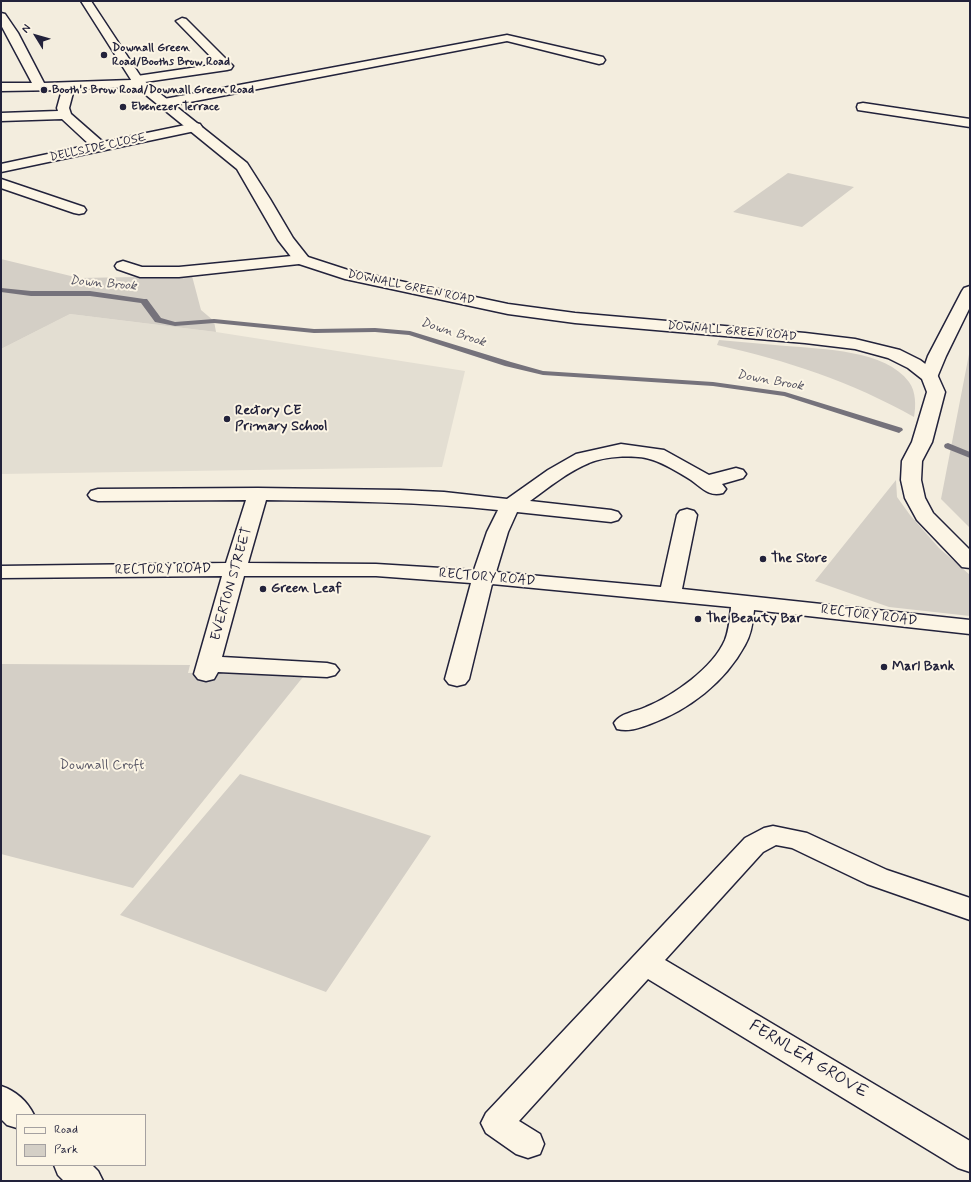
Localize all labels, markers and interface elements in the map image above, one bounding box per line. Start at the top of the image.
north arrow [16,16,56,56]
text: N [19,22,34,36]
place label: Downall Green Road/Booths Brow Road [112,41,230,69]
marker: Downall Green Road/Booths Brow Road [99,50,109,60]
place label: Booth's Brow Road/Downall Green Road [52,83,254,97]
marker: Booth's Brow Road/Downall Green Road [39,85,49,95]
place label: Ebenezer Terrace [131,100,220,114]
marker: Ebenezer Terrace [118,102,128,112]
street label: DELLSIDE CLOSE [48,131,148,165]
street label: DOWNALL GREEN ROAD [346,267,476,309]
water label: Down Brook [69,273,137,295]
water label: Down Brook [419,315,487,351]
street label: DOWNALL GREEN ROAD [667,319,797,345]
water label: Down Brook [735,367,805,395]
place label: Rectory CE Primary School [235,403,327,436]
marker: Rectory CE Primary School [222,414,232,424]
street label: EVERTON STREET [208,525,256,643]
place label: The Store [771,551,827,567]
marker: The Store [758,554,768,564]
street label: RECTORY ROAD [114,561,212,579]
street label: RECTORY ROAD [438,565,536,591]
place label: Green Leaf [271,581,342,597]
marker: Green Leaf [258,584,268,594]
street label: RECTORY ROAD [820,602,918,630]
place label: The Beauty Bar [706,611,802,627]
marker: The Beauty Bar [693,614,703,624]
place label: Marl Bank [892,659,955,675]
marker: Marl Bank [879,662,889,672]
park label: Downall Croft [59,758,145,774]
street label: FERNLEA GROVE [745,1017,871,1103]
legend [16,1114,146,1166]
text: Road [54,1122,78,1138]
text: Park [54,1142,78,1158]

